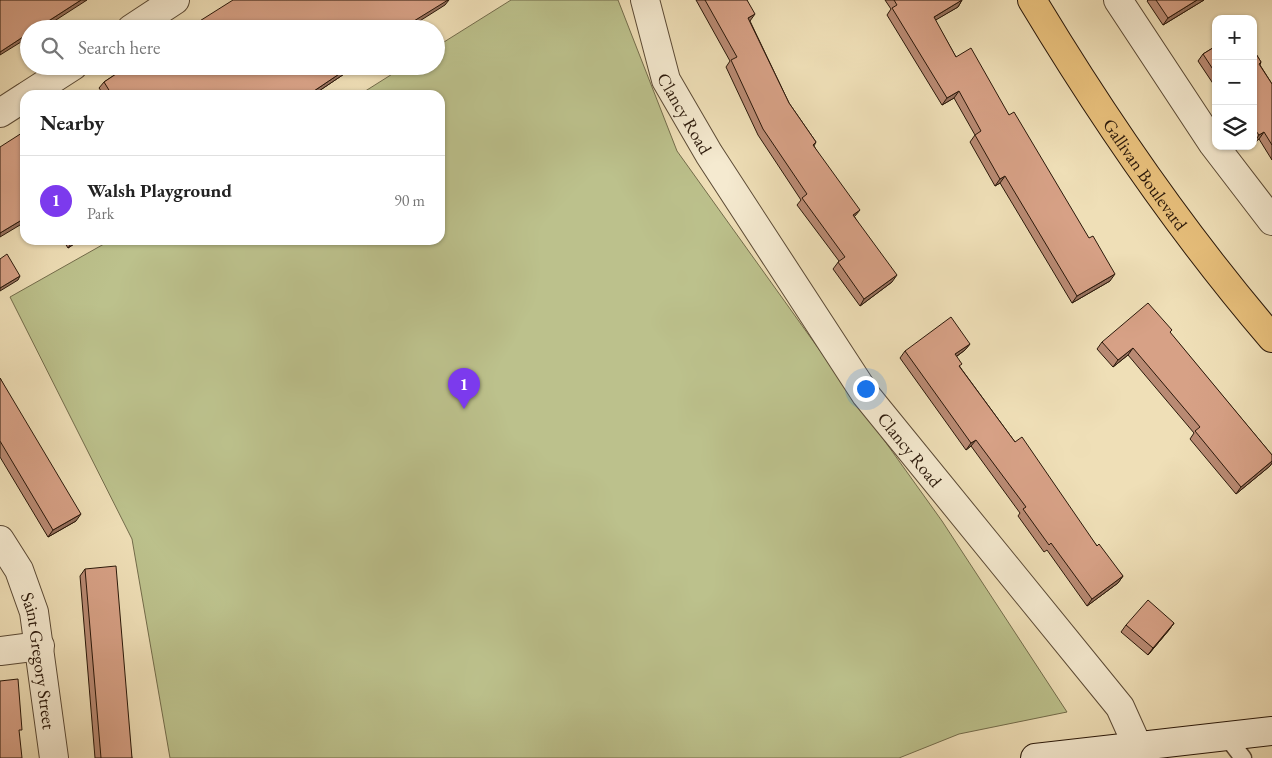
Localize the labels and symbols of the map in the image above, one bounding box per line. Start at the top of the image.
street label: Clancy Road [653,71,718,159]
street label: Gallivan Boulevard [1098,114,1194,235]
pin: 1 [448,368,480,409]
your location [853,376,879,402]
street label: Clancy Road [873,407,948,492]
street label: Saint Gregory Street [16,589,61,731]

